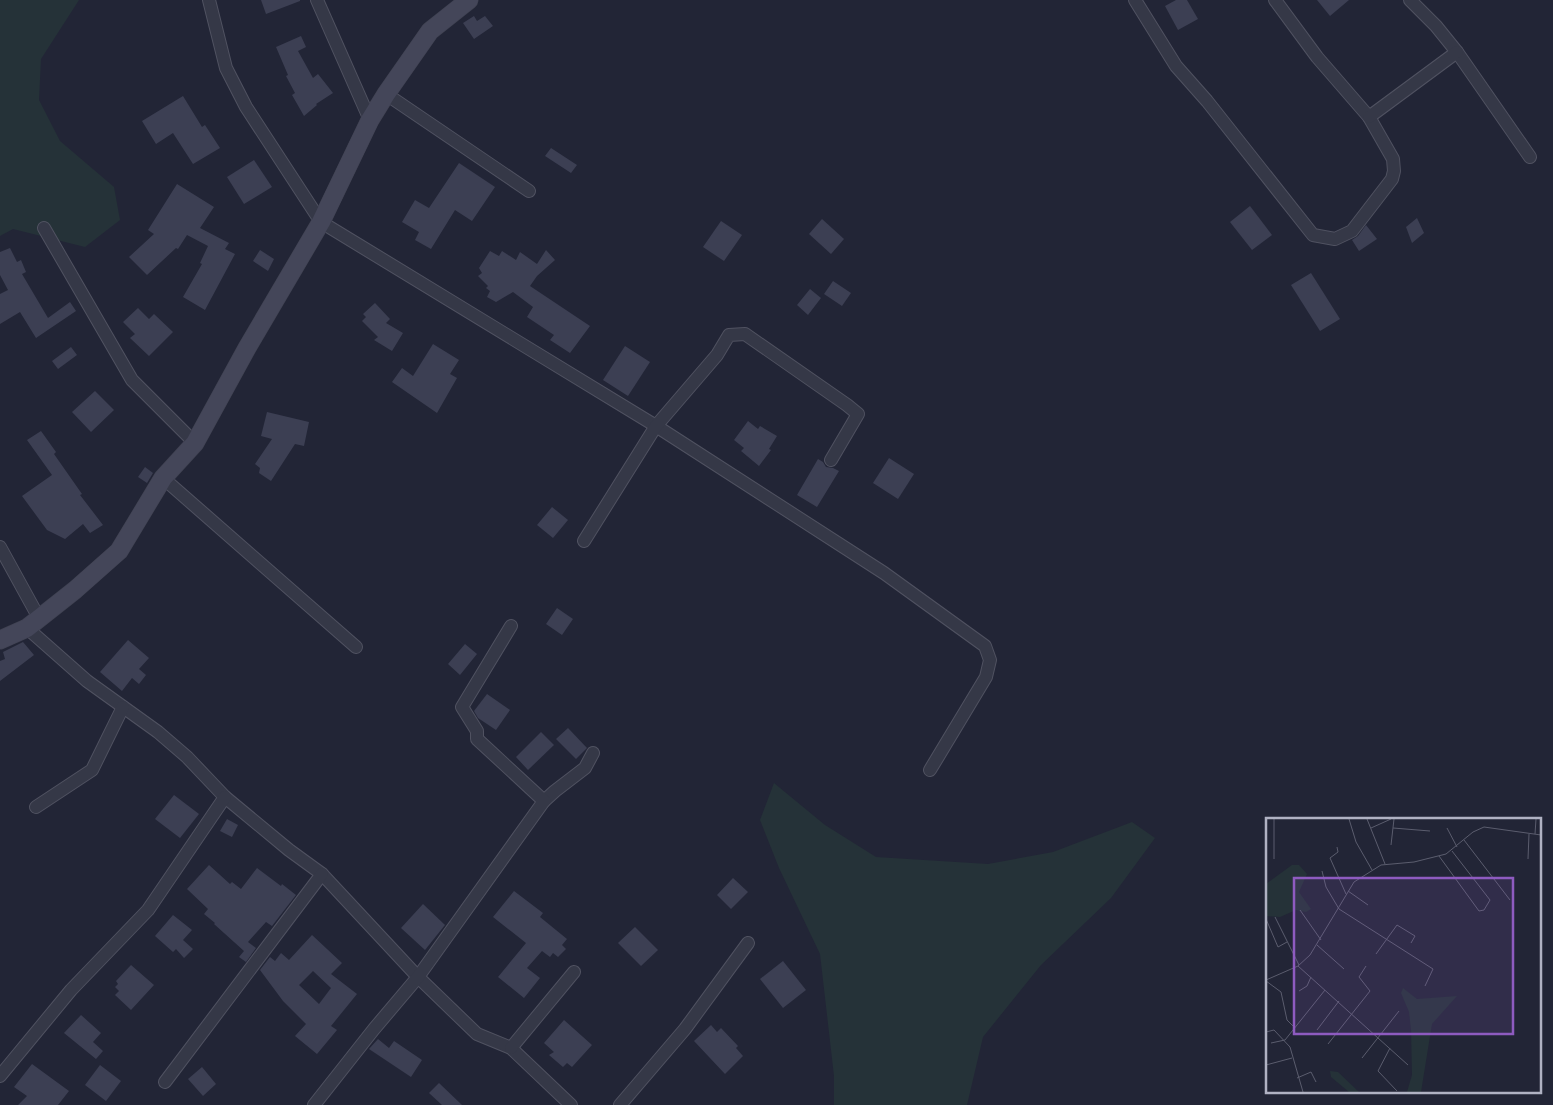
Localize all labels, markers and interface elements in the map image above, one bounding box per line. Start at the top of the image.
inset map [1266,818,1540,1092]

